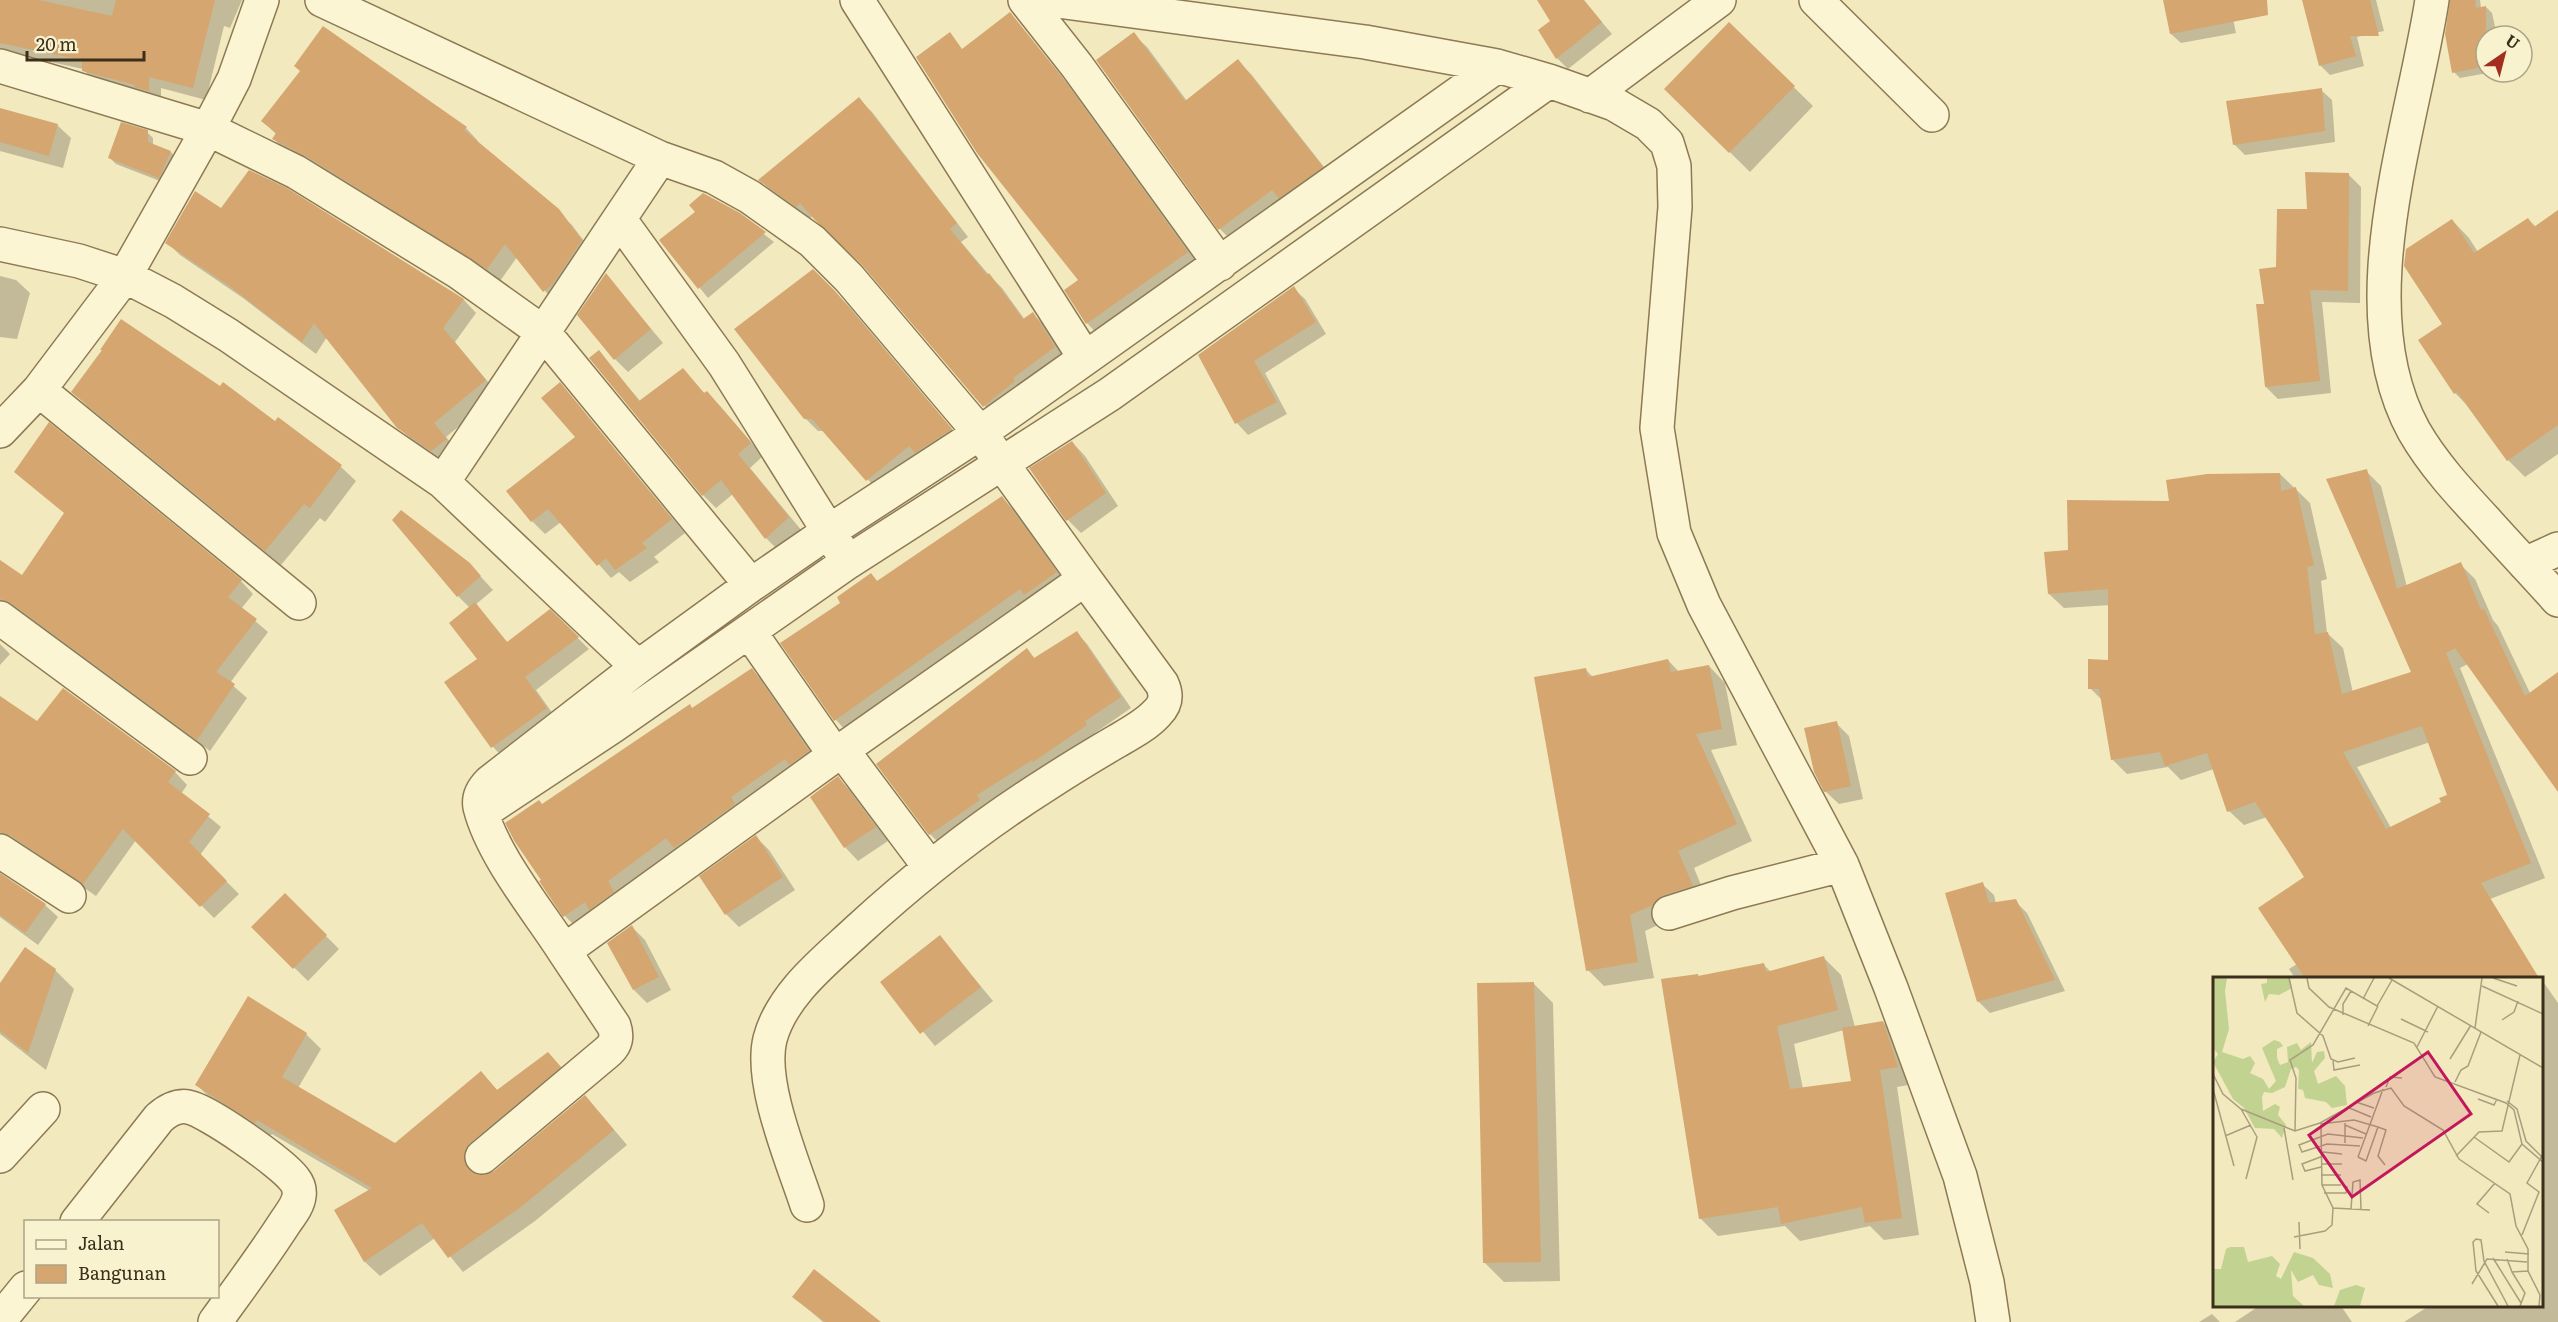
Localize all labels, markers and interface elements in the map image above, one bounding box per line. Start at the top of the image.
scale bar [27,24,144,62]
north arrow [2474,24,2534,84]
text: U [2501,27,2526,55]
text: 20 m [36,30,77,57]
inset map [2213,977,2543,1307]
legend [24,1220,219,1298]
text: Jalan [78,1229,125,1256]
text: Bangunan [78,1259,166,1286]

